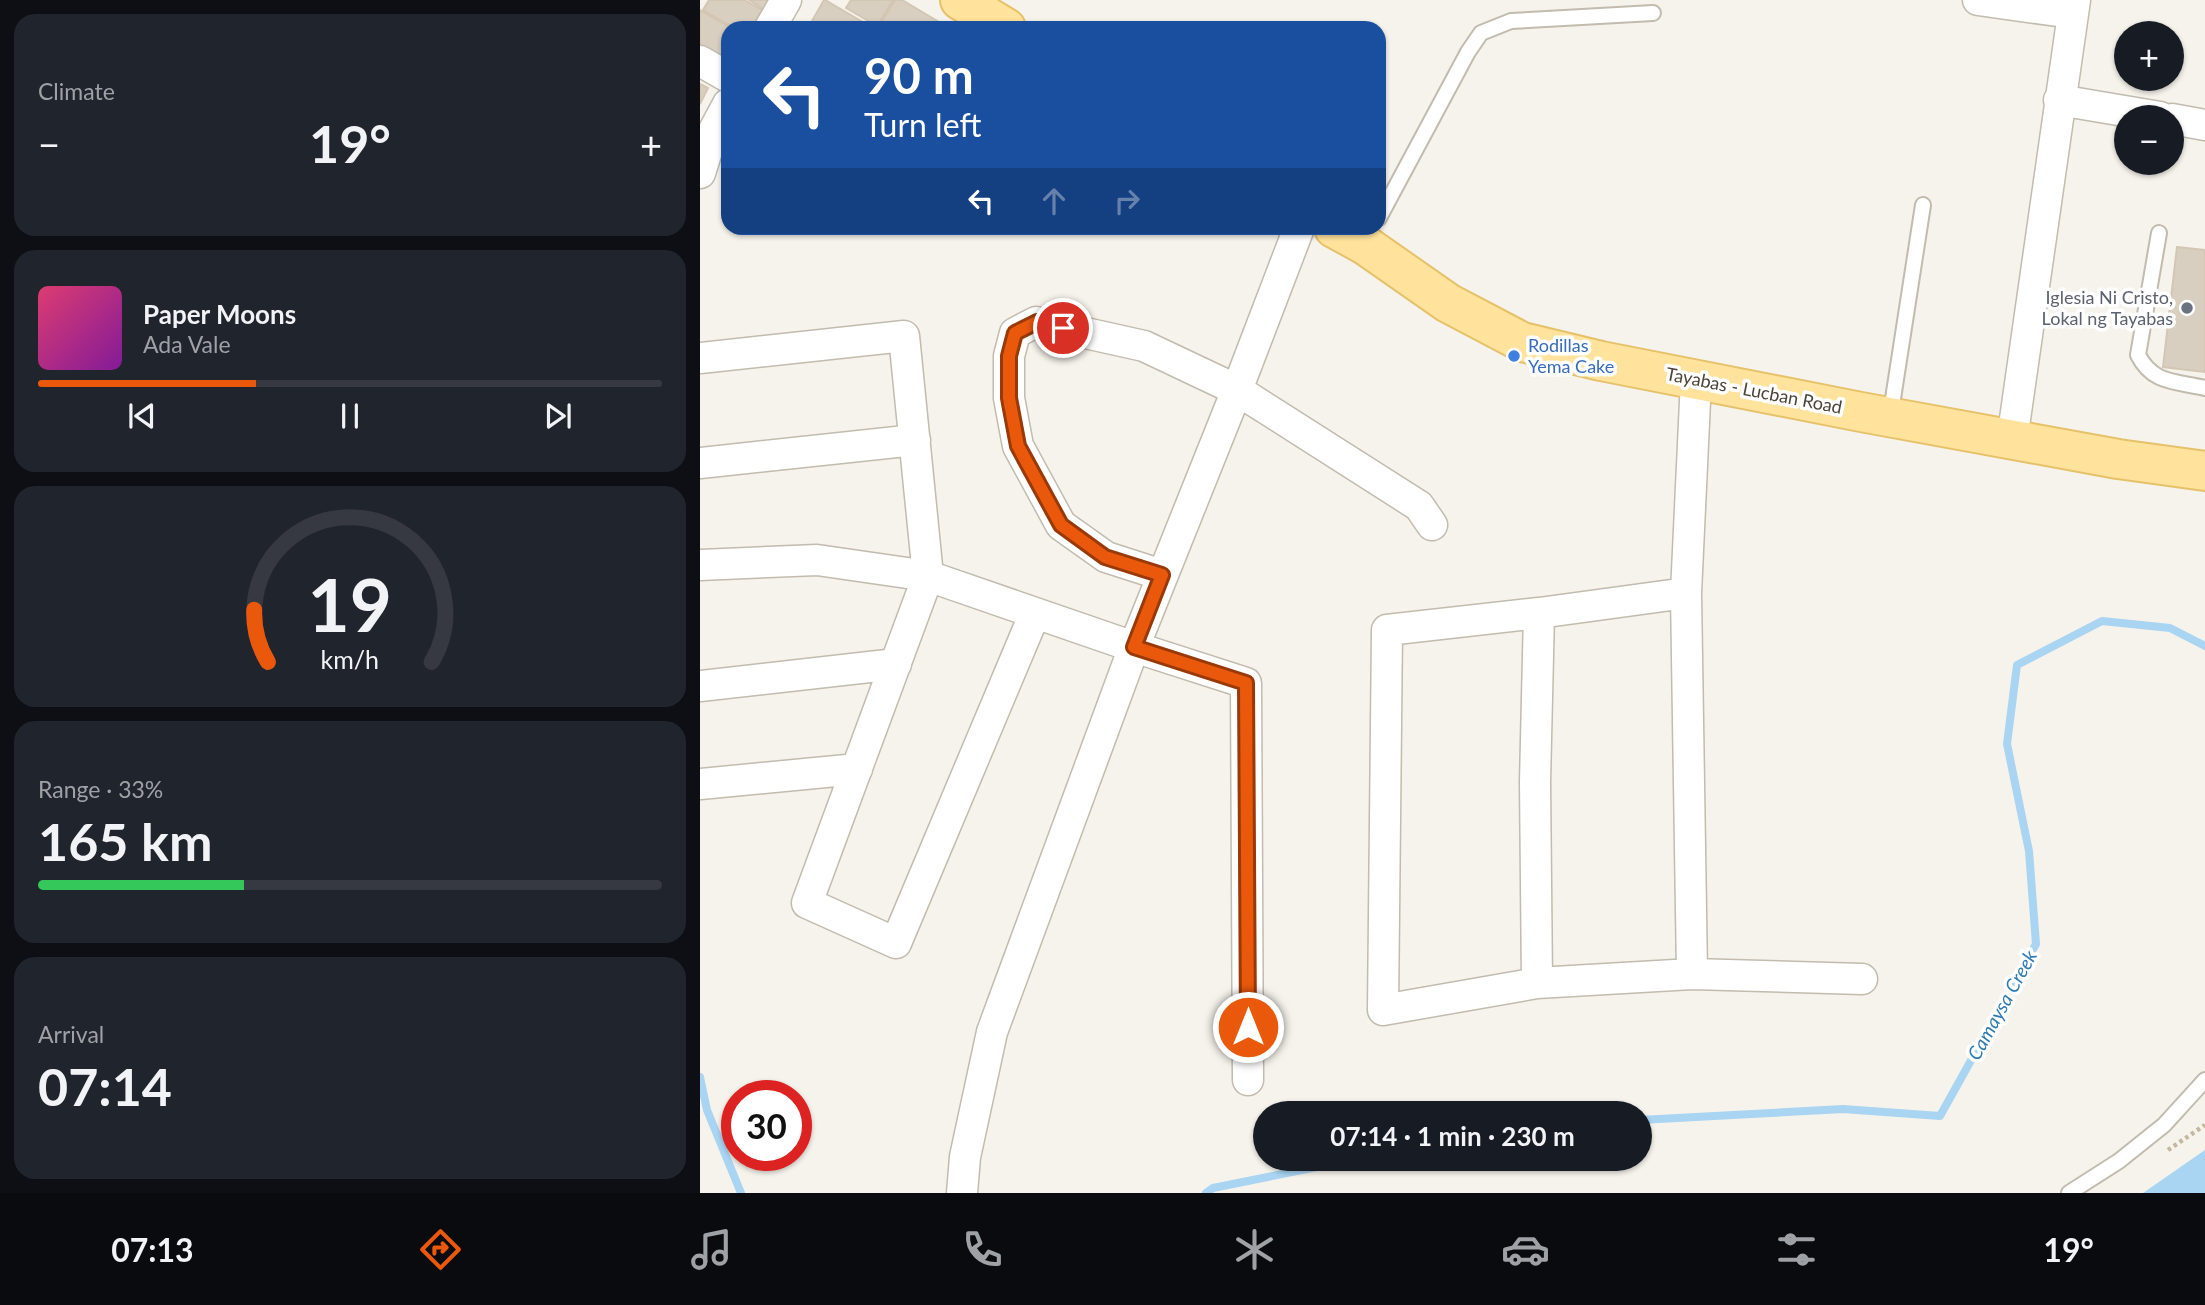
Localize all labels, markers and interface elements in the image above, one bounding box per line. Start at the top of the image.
map controls [2114,21,2184,175]
button: + [2114,21,2184,91]
text: 90 m [864,46,974,104]
icon: left [749,49,840,140]
text: Climate [38,77,115,105]
text: Turn left [864,105,981,144]
button: − [2114,105,2184,175]
text: 19° [309,112,391,174]
text: − [38,121,60,167]
text: + [640,121,662,167]
icon: left [962,182,1000,220]
icon: ahead [1035,182,1073,220]
icon: right [1108,182,1146,220]
place label: Iglesia Ni Cristo, Lokal ng Tayabas [2042,286,2173,329]
text: Paper Moons [143,298,296,330]
pin [1033,298,1093,358]
marker: Iglesia Ni Cristo, Lokal ng Tayabas [2179,300,2195,316]
icon: arrive [1044,309,1082,347]
text: Ada Vale [143,330,231,358]
place label: Rodillas Yema Cake [1528,334,1614,377]
marker: Rodillas Yema Cake [1506,348,1522,364]
street label: Tayabas - Lucban Road [1664,362,1844,418]
icon: previous [123,397,161,435]
icon: pause [331,397,369,435]
icon: next [539,397,577,435]
text: 19 [308,561,392,649]
text: km/h [321,644,379,674]
text: Range · 33% [38,775,163,803]
text: 165 km [38,810,212,872]
water label: Camaysa Creek [1962,945,2042,1064]
position arrow [1211,990,1285,1064]
text: Arrival [38,1020,104,1048]
text: 07:14 [38,1055,172,1117]
speed limit sign: 30 [721,1080,812,1171]
text: 07:14 · 1 min · 230 m [1330,1120,1575,1152]
icon: directions [416,1225,465,1274]
icon: music [687,1225,736,1274]
icon: phone [958,1225,1007,1274]
icon: climate [1230,1225,1279,1274]
icon: car [1501,1225,1550,1274]
icon: filters [1772,1225,1821,1274]
text: 07:13 [111,1230,194,1269]
text: 19° [2043,1230,2094,1269]

